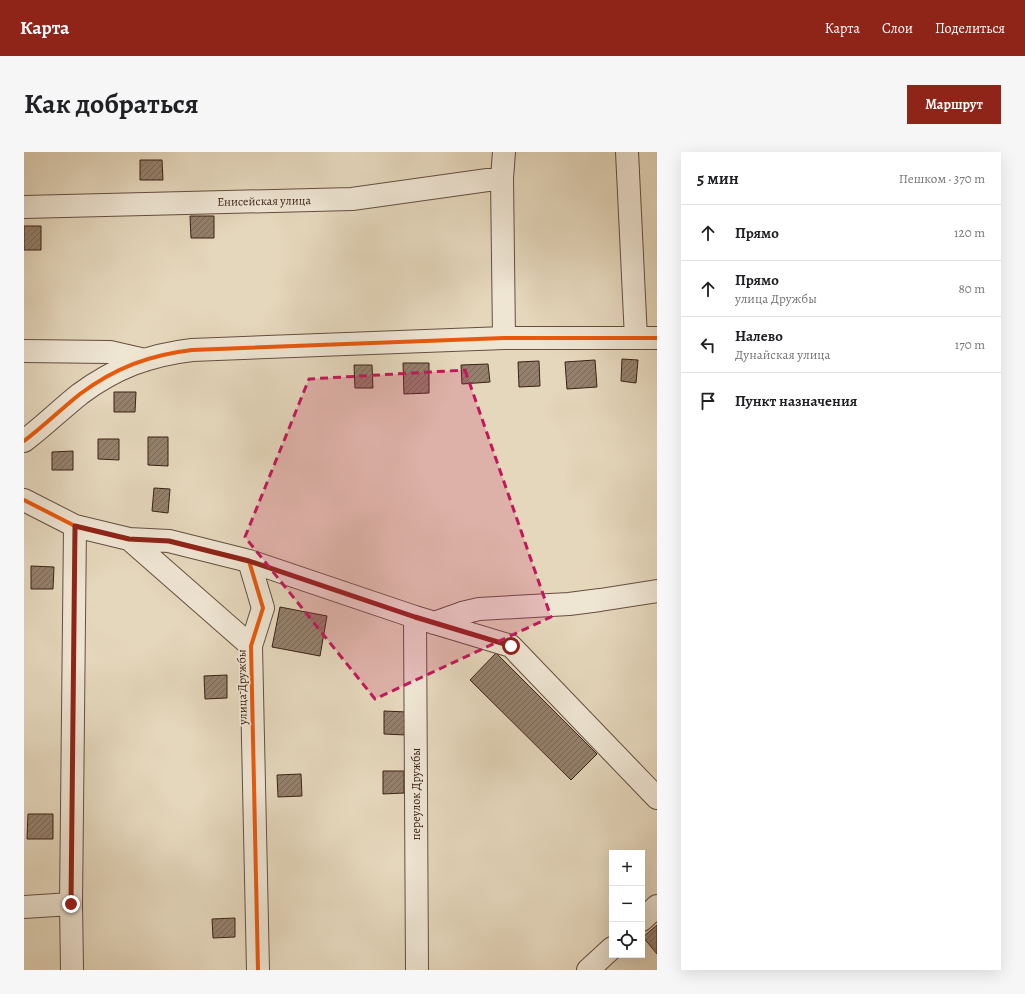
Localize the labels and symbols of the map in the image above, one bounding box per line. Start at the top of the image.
street label: Енисейская улица [217,192,311,210]
route start [502,637,520,655]
street label: улица Дружбы [233,649,251,726]
street label: переулок Дружбы [408,748,424,840]
route end [62,895,80,913]

